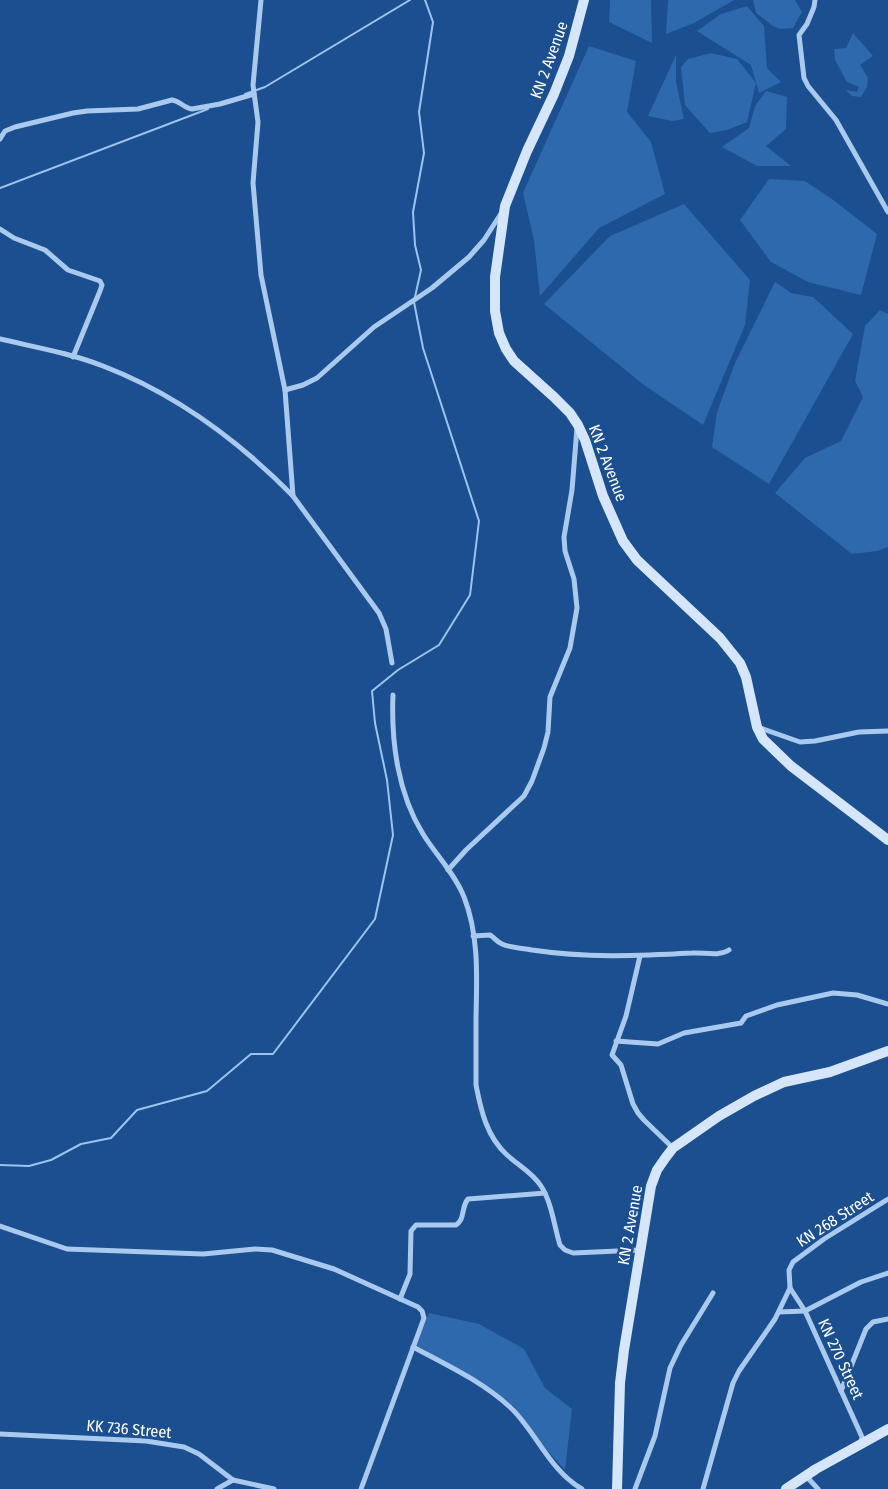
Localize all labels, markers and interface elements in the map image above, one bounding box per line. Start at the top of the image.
street label: KN 2 Avenue [526,19,572,101]
street label: KN 2 Avenue [585,422,631,504]
street label: KN 2 Avenue [614,1183,646,1266]
street label: KN 268 Street [793,1187,878,1251]
street label: KN 270 Street [814,1316,868,1403]
street label: KK 736 Street [86,1416,173,1442]

